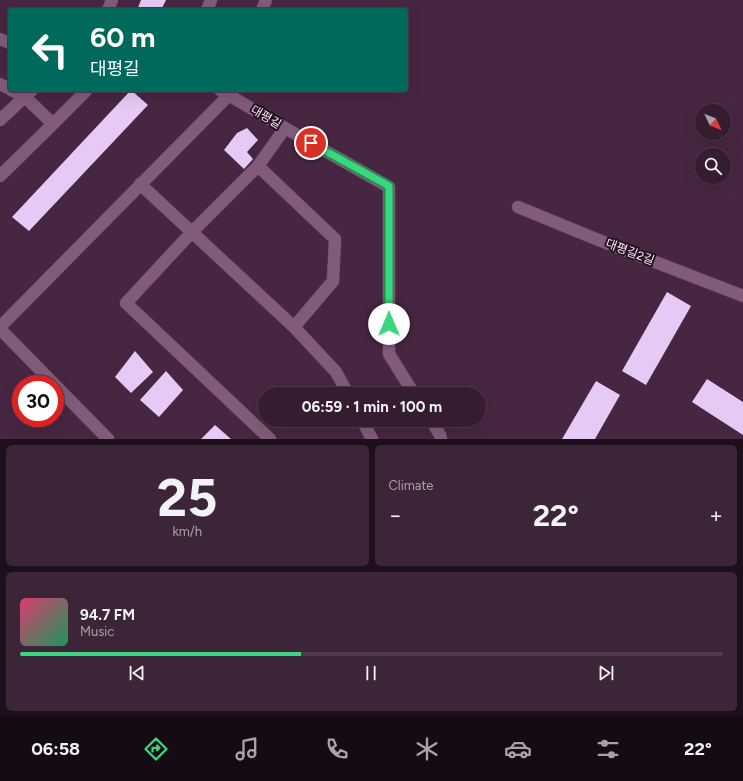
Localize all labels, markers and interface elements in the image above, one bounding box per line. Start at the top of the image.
text: 60 m [90,20,155,54]
icon: left [24,24,76,76]
text: 대평길 [90,58,140,80]
street label: 대평길 [248,102,284,132]
north arrow [695,104,731,140]
map controls [695,104,731,184]
pin [294,126,328,160]
icon: arrive [300,132,322,154]
button: search [695,148,731,184]
street label: 대평길2길 [604,236,656,268]
position arrow [368,303,410,345]
speed limit sign: 30 [12,375,64,427]
text: 06:59 · 1 min · 100 m [302,398,442,416]
text: 25 [157,467,217,529]
text: Climate [389,478,433,493]
text: 22° [533,497,579,534]
text: − [389,502,402,529]
text: + [709,502,723,529]
text: km/h [172,524,202,539]
text: 94.7 FM [80,606,135,624]
text: Music [80,624,114,639]
icon: previous [126,662,148,684]
icon: pause [360,662,382,684]
icon: next [595,662,617,684]
icon: directions [142,735,170,763]
icon: music [233,735,261,763]
icon: phone [323,735,351,763]
icon: climate [413,735,441,763]
icon: car [504,735,532,763]
icon: filters [594,735,622,763]
text: 06:58 [31,738,80,760]
text: 22° [684,738,712,760]

